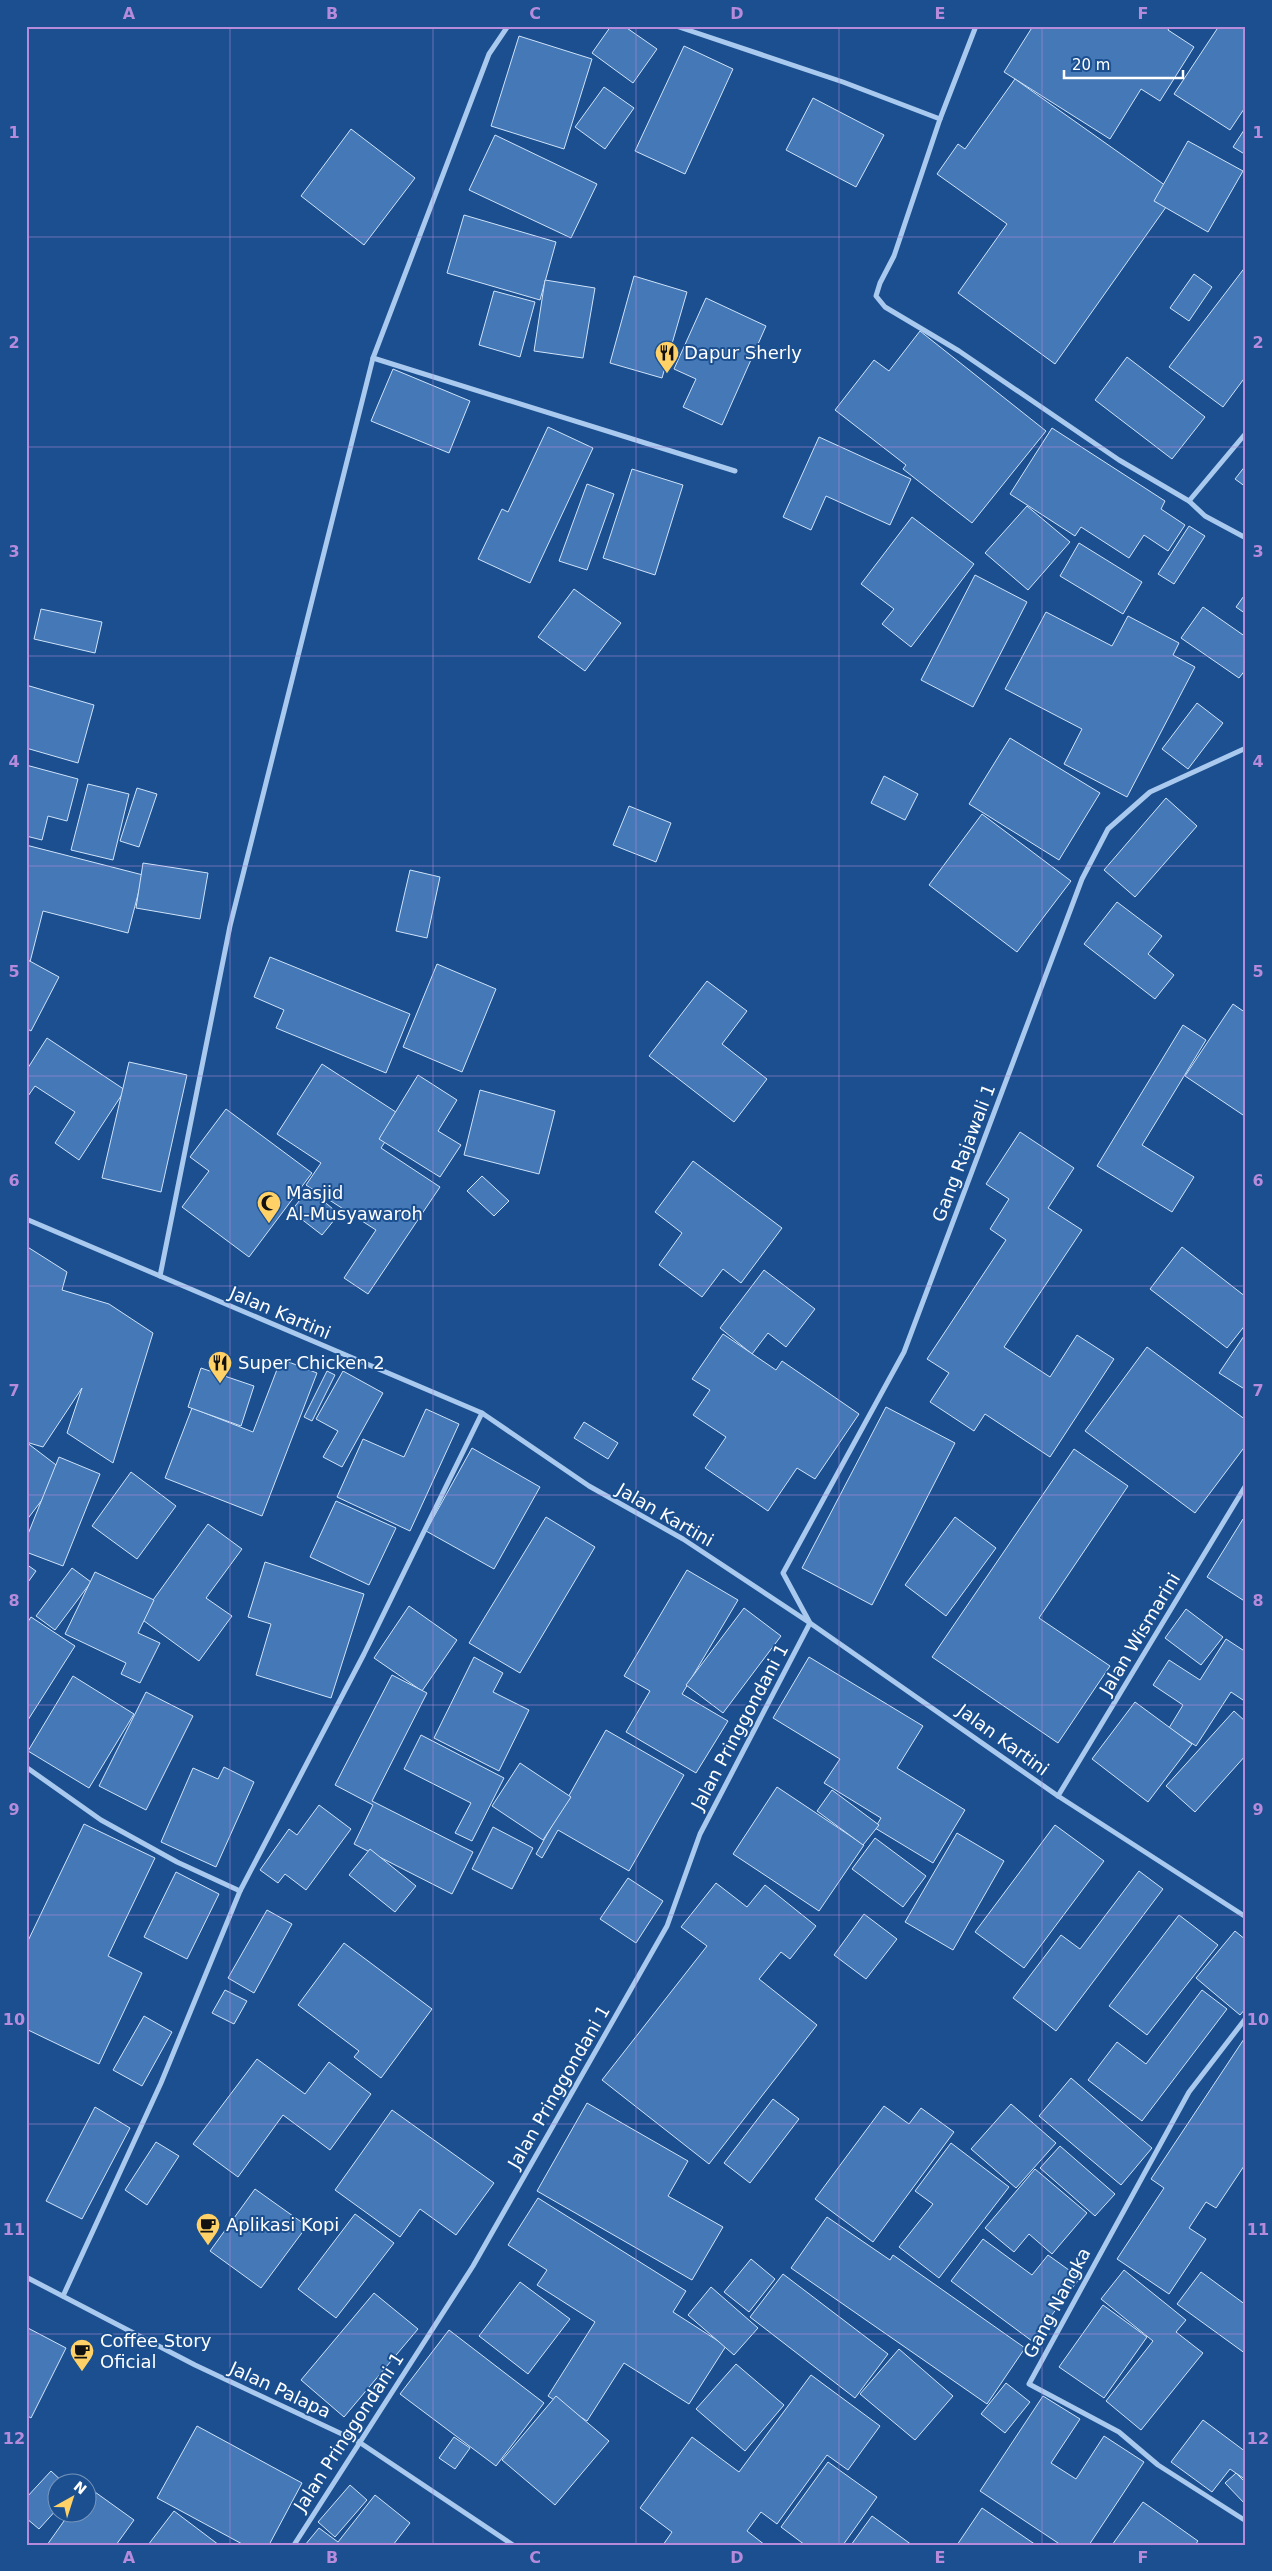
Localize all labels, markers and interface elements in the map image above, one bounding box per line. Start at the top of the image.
text: A [123,4,136,23]
text: B [326,4,338,23]
text: C [529,4,541,23]
text: D [730,4,744,23]
text: E [935,4,945,23]
text: F [1138,4,1148,23]
scale bar [1064,48,1183,80]
text: 20 m [1072,56,1110,74]
text: 1 [8,123,20,142]
text: 1 [1252,123,1264,142]
text: 2 [8,333,20,352]
text: 2 [1252,333,1264,352]
restaurant icon: Dapur Sherly [654,340,680,374]
place label: Dapur Sherly [684,342,802,363]
text: 3 [8,542,20,561]
text: 3 [1252,542,1264,561]
text: 4 [8,752,20,771]
text: 4 [1252,752,1264,771]
text: 5 [8,962,20,981]
text: 5 [1252,962,1264,981]
street label: Gang Rajawali 1 [928,1081,999,1225]
text: 6 [8,1171,20,1190]
text: 6 [1252,1171,1264,1190]
place label: Masjid Al-Musyawaroh [286,1182,423,1224]
mosque icon: Masjid Al-Musyawaroh [256,1190,282,1224]
street label: Jalan Kartini [226,1281,334,1343]
restaurant icon: Super Chicken 2 [207,1350,233,1384]
place label: Super Chicken 2 [238,1352,385,1373]
text: 7 [8,1381,20,1400]
text: 7 [1252,1381,1264,1400]
street label: Jalan Kartini [612,1478,717,1551]
street label: Jalan Wismarini [1094,1569,1184,1699]
text: 8 [8,1591,20,1610]
text: 8 [1252,1591,1264,1610]
street label: Jalan Pringgondani 1 [686,1640,792,1814]
street label: Jalan Kartini [953,1699,1053,1780]
text: 9 [8,1800,20,1819]
text: 9 [1252,1800,1264,1819]
street label: Jalan Pringgondani 1 [503,2001,614,2173]
text: 10 [3,2010,25,2029]
text: 10 [1247,2010,1269,2029]
cafe icon: Aplikasi Kopi [195,2212,221,2246]
place label: Aplikasi Kopi [226,2214,339,2235]
text: 11 [3,2220,25,2239]
text: 11 [1247,2220,1269,2239]
street label: Gang Nangka [1019,2244,1094,2362]
place label: Coffee Story Oficial [100,2330,212,2372]
cafe icon: Coffee Story Oficial [69,2338,95,2372]
street label: Jalan Pringgondani 1 [289,2348,408,2516]
street label: Jalan Palapa [225,2357,334,2422]
text: 12 [3,2429,25,2448]
text: 12 [1247,2429,1269,2448]
north arrow [48,2474,98,2524]
text: N [71,2478,90,2498]
text: A [123,2548,136,2567]
text: B [326,2548,338,2567]
text: C [529,2548,541,2567]
text: D [730,2548,744,2567]
text: E [935,2548,945,2567]
text: F [1138,2548,1148,2567]

